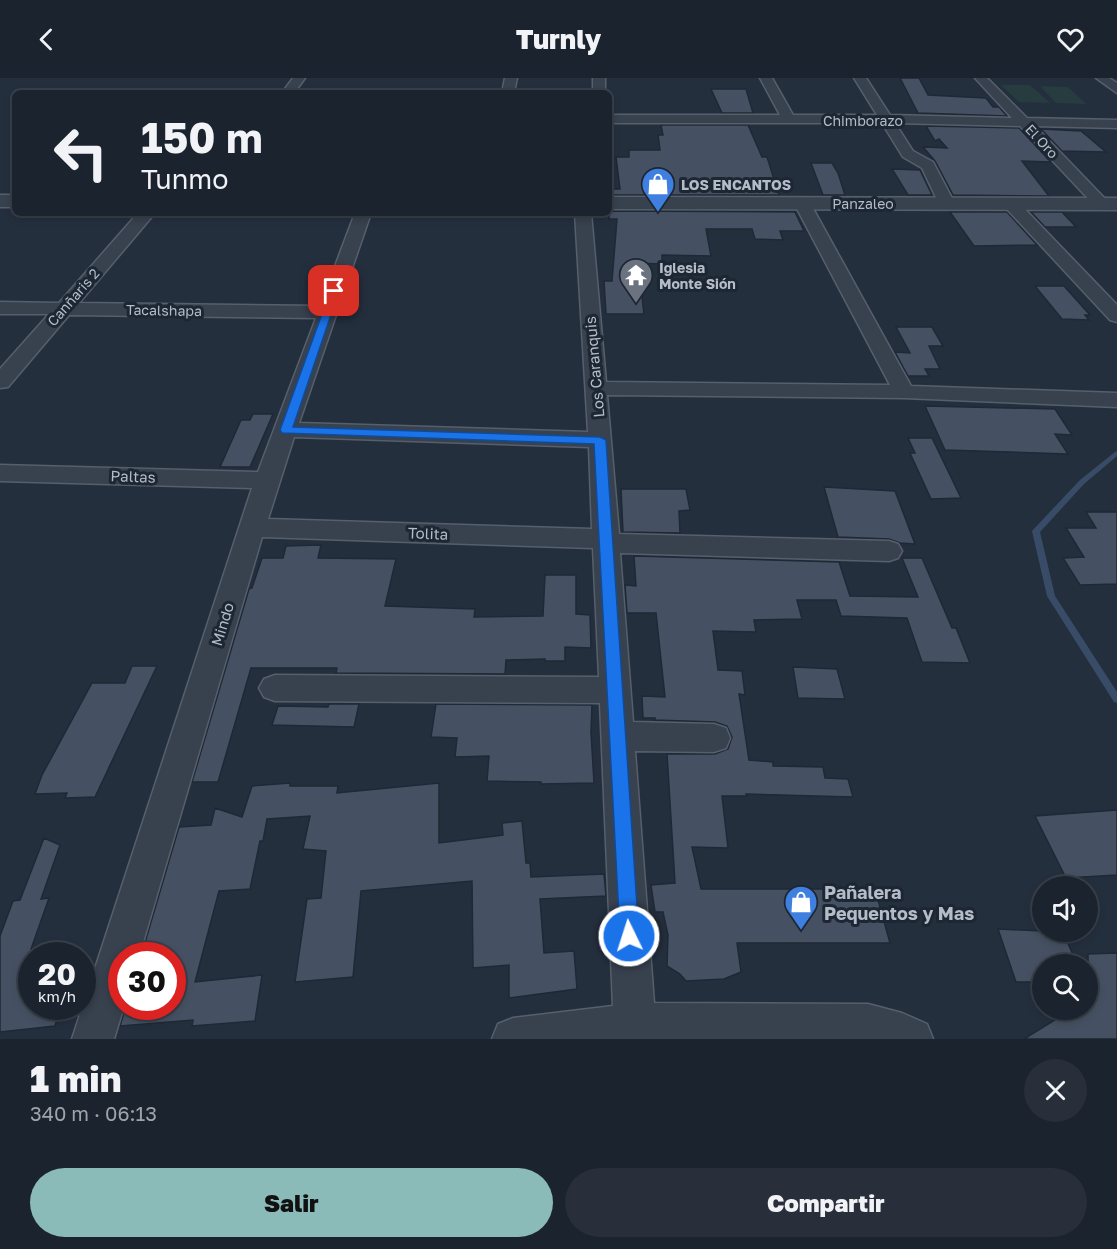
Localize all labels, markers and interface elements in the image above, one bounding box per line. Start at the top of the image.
icon: back [30,23,63,56]
text: Turnly [516,23,601,55]
icon: heart [1054,23,1087,56]
text: 150 m [141,112,263,162]
street label: Chimborazo [823,112,903,129]
icon: left [42,114,120,192]
street label: El Oro [1022,120,1062,162]
text: Tunmo [141,163,228,195]
shop icon: LOS ENCANTOS [640,166,676,213]
place label: LOS ENCANTOS [681,176,791,193]
street label: Panzaleo [832,195,894,212]
temple icon: Iglesia Monte Sión [618,257,654,304]
place label: Iglesia Monte Sión [659,259,736,292]
street label: Canñaris 2 [43,265,103,329]
pin [308,265,359,316]
icon: arrive [317,274,350,307]
street label: Tacalshapa [126,301,202,319]
street label: Los Caranquis [581,316,607,418]
street label: Paltas [110,466,156,486]
street label: Tolita [408,523,448,543]
street label: Mindo [207,600,237,648]
map controls [1032,876,1098,1020]
button: sound [1032,876,1098,942]
place label: Pañalera Pequentos y Mas [824,881,974,924]
shop icon: Pañalera Pequentos y Mas [783,884,819,931]
position arrow [597,904,661,968]
speed limit sign: 30 [108,942,186,1020]
button: search [1032,954,1098,1020]
text: 20 [38,956,76,992]
text: km/h [38,987,76,1005]
text: 1 min [30,1057,121,1100]
button: close [1024,1059,1087,1122]
text: 340 m · 06:13 [30,1101,157,1125]
button: Salir [30,1168,553,1237]
button: Compartir [565,1168,1087,1237]

